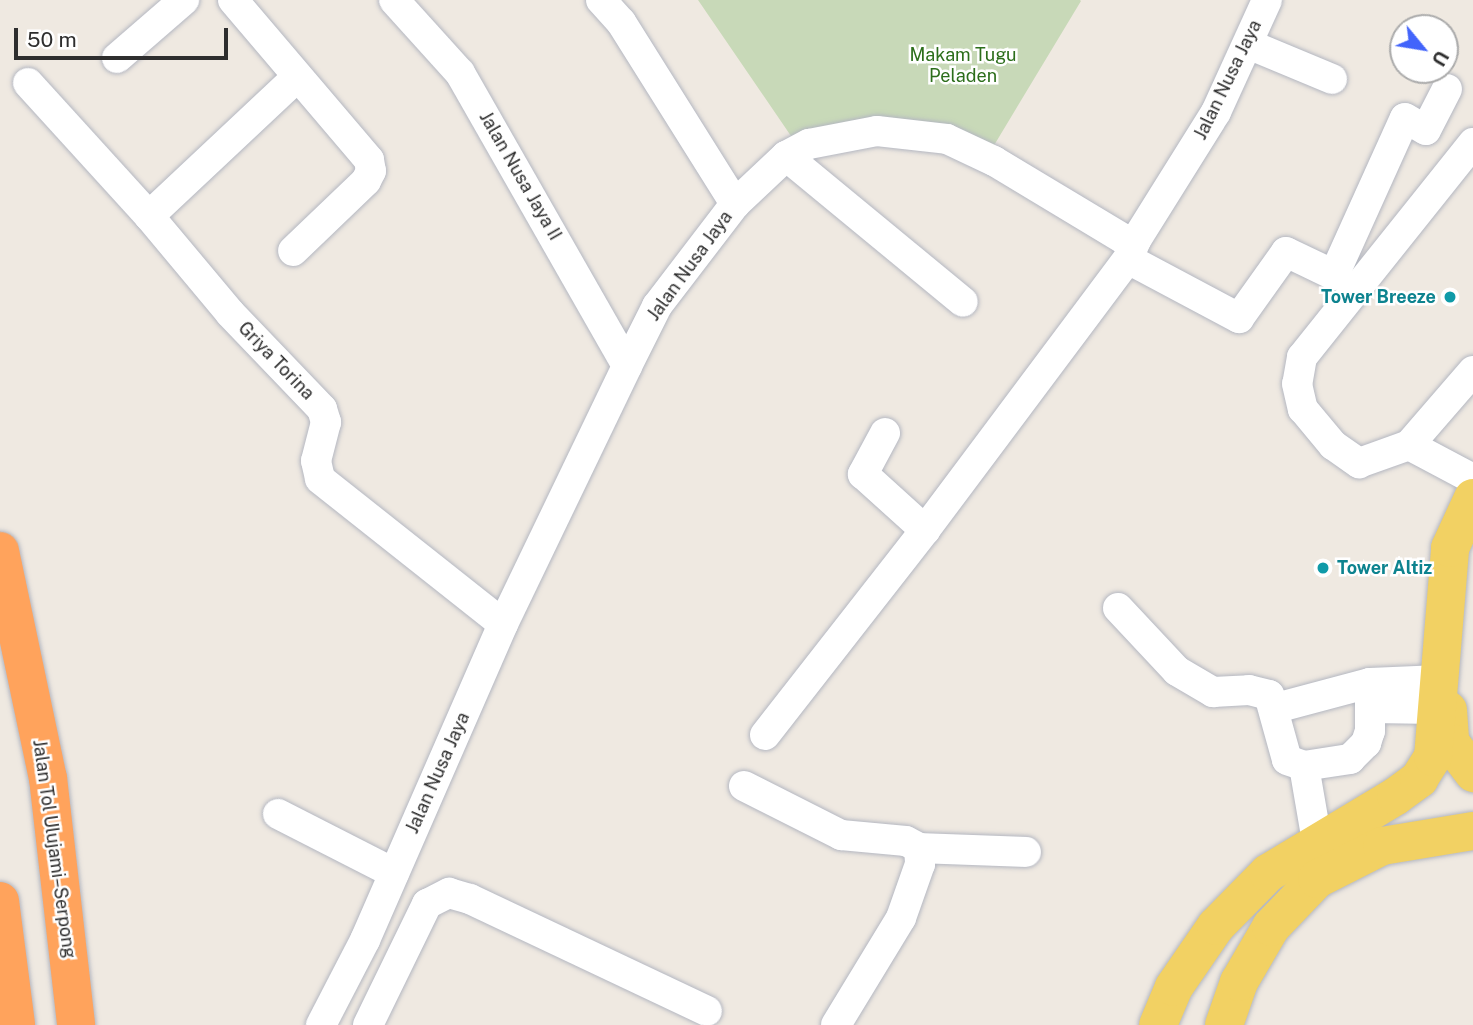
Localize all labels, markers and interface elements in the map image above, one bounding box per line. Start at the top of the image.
scale bar [18,14,231,58]
north arrow [1389,14,1459,84]
street label: Jalan Nusa Jaya [1190,17,1266,143]
text: 50 m [27,27,77,52]
park label: Makam Tugu Peladen [909,45,1017,88]
text: U [1427,47,1453,70]
street label: Jalan Nusa Jaya II [474,108,566,244]
street label: Jalan Nusa Jaya [643,207,737,325]
place label: Tower Breeze [1321,286,1436,308]
marker: Tower Breeze [1442,289,1458,305]
street label: Griya Torina [234,318,318,404]
place label: Tower Altiz [1337,557,1432,579]
marker: Tower Altiz [1315,560,1331,576]
street label: Jalan Nusa Jaya [402,709,474,837]
street label: Jalan Tol Ulujami–Serpong [28,738,80,960]

